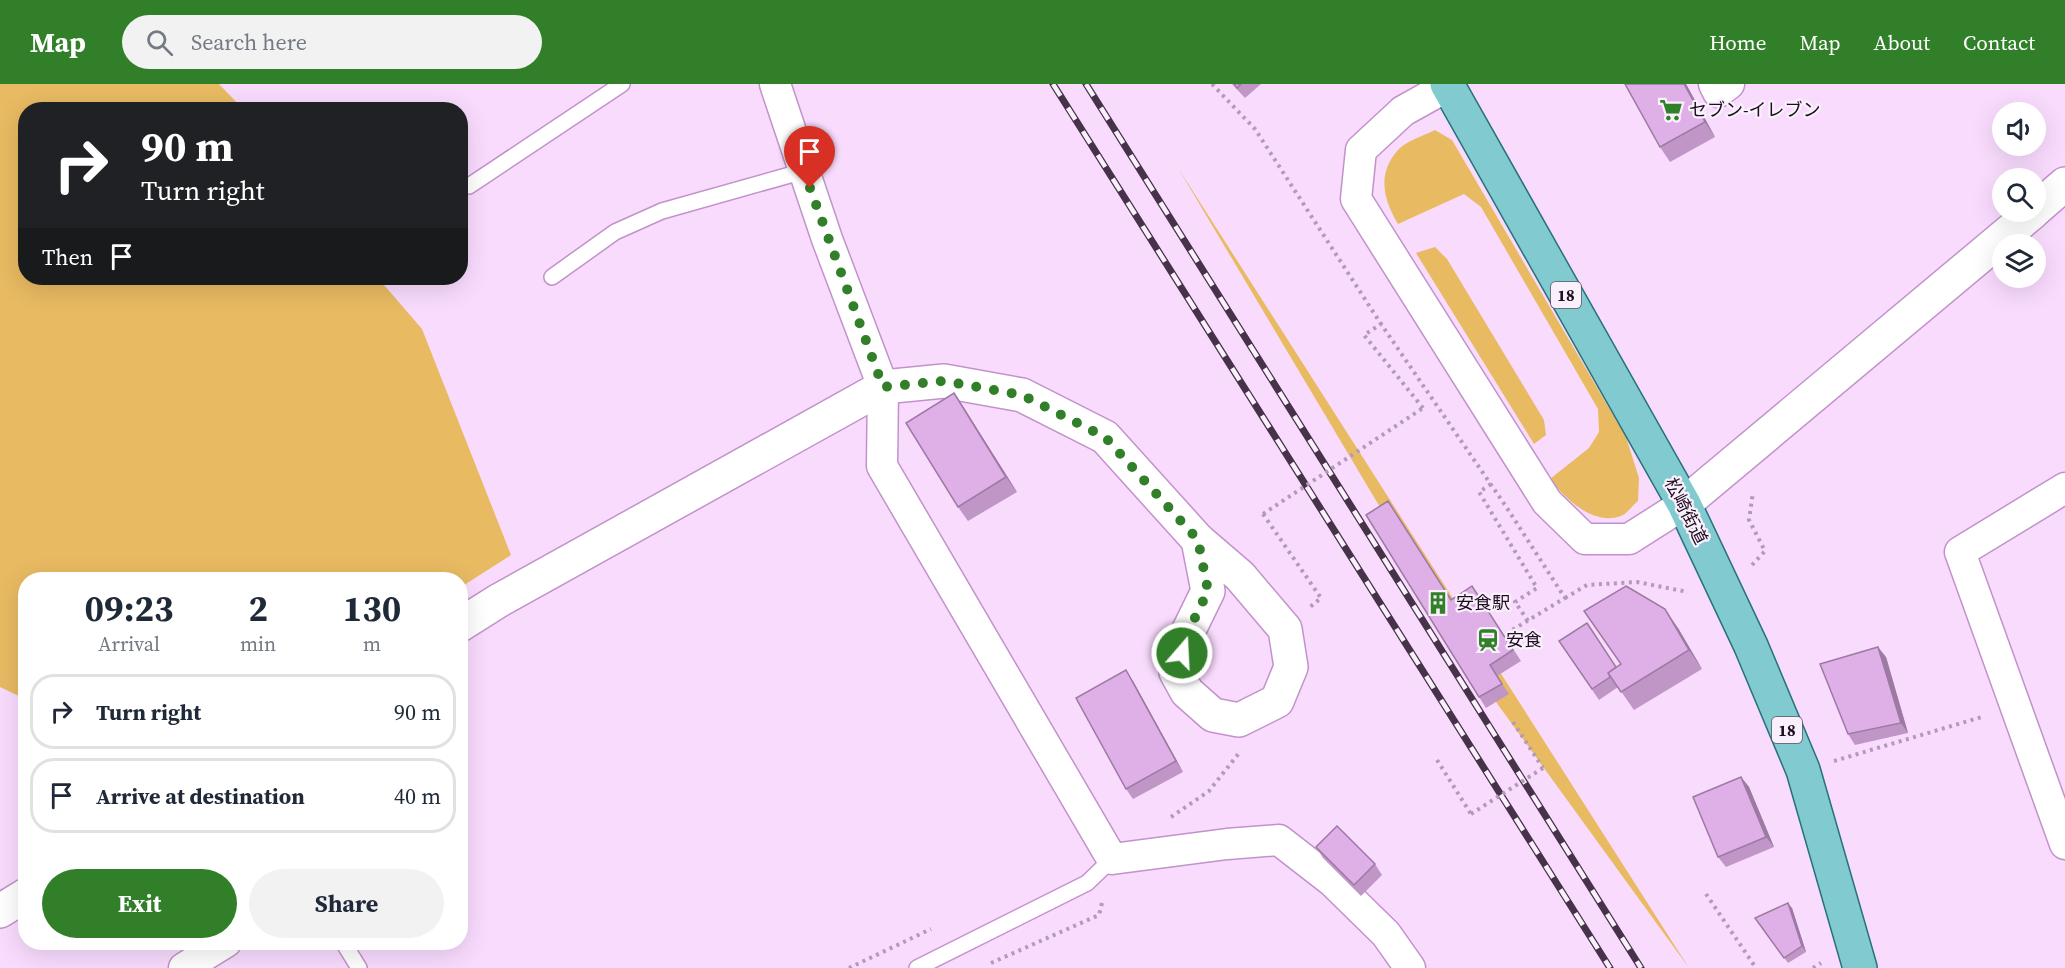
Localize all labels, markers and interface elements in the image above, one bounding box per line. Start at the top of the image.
search box [122,15,542,69]
text: Map [30,23,86,61]
icon: search [143,26,176,59]
text: Search here [191,27,307,57]
text: Home [1709,28,1767,57]
text: Map [1800,28,1841,57]
text: About [1874,28,1930,57]
text: Contact [1963,28,2035,57]
supermarket icon: セブン-イレブン [1658,97,1684,123]
place label: セブン-イレブン [1689,97,1821,122]
map controls [1992,102,2046,288]
button: sound [1992,102,2046,156]
text: 90 m [141,117,234,175]
icon: right [42,126,120,204]
pin [784,126,835,188]
icon: arrive [793,135,826,168]
button: search [1992,168,2046,222]
text: Turn right [141,172,265,209]
button: layers [1992,234,2046,288]
icon: arrive [105,240,138,273]
text: Then [42,242,93,272]
road number: 18 [1551,282,1581,308]
street label: 松崎街道 [1659,473,1714,549]
text: 09:23 [85,584,173,633]
text: 2 [248,584,268,633]
text: 130 [343,584,401,633]
building icon: 安食駅 [1425,590,1451,616]
place label: 安食駅 [1456,590,1510,615]
position arrow [1150,621,1214,685]
station icon: 安食 [1475,627,1501,653]
place label: 安食 [1506,627,1542,652]
text: Arrival [98,630,160,658]
text: min [240,630,276,658]
text: m [363,630,381,658]
icon: right [45,695,78,728]
text: Turn right [96,697,201,727]
text: 90 m [394,697,441,727]
road number: 18 [1772,717,1802,743]
icon: arrive [45,779,78,812]
text: Arrive at destination [96,781,305,811]
text: 40 m [394,781,441,811]
button: Exit [42,869,237,938]
button: Share [249,869,444,938]

